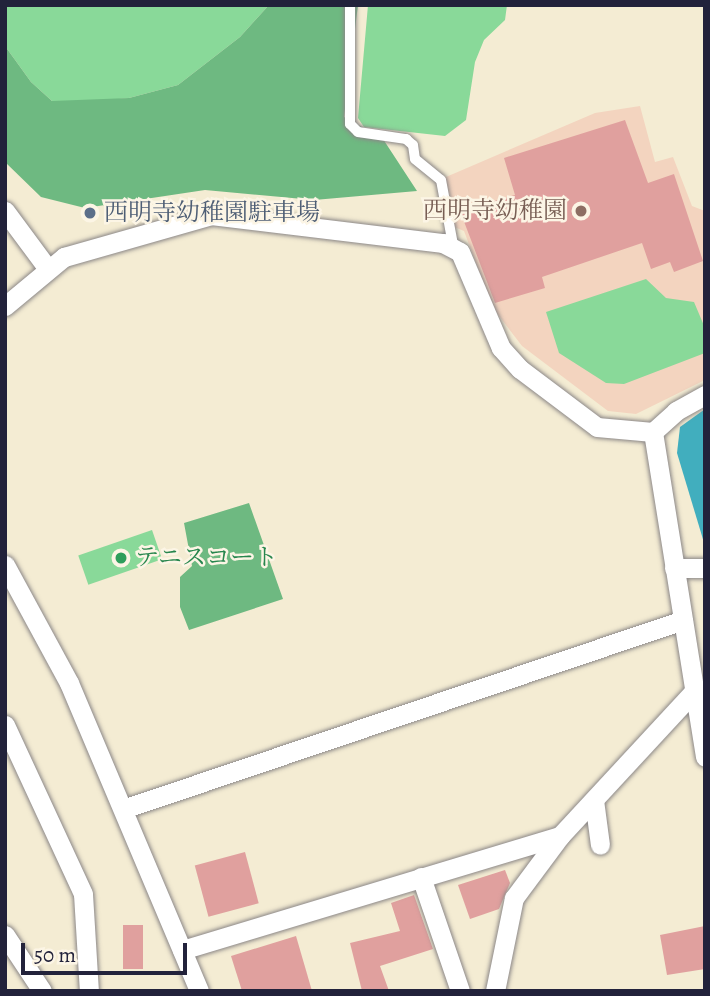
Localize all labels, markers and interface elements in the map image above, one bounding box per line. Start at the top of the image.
place label: 西明寺幼稚園 [423,197,567,225]
place label: 西明寺幼稚園駐車場 [104,199,320,227]
marker: 西明寺幼稚園 [573,203,589,219]
marker: 西明寺幼稚園駐車場 [82,205,98,221]
place label: テニスコート [135,544,279,572]
marker: テニスコート [113,550,129,566]
scale bar [24,930,191,974]
text: 50 m [34,941,76,969]

